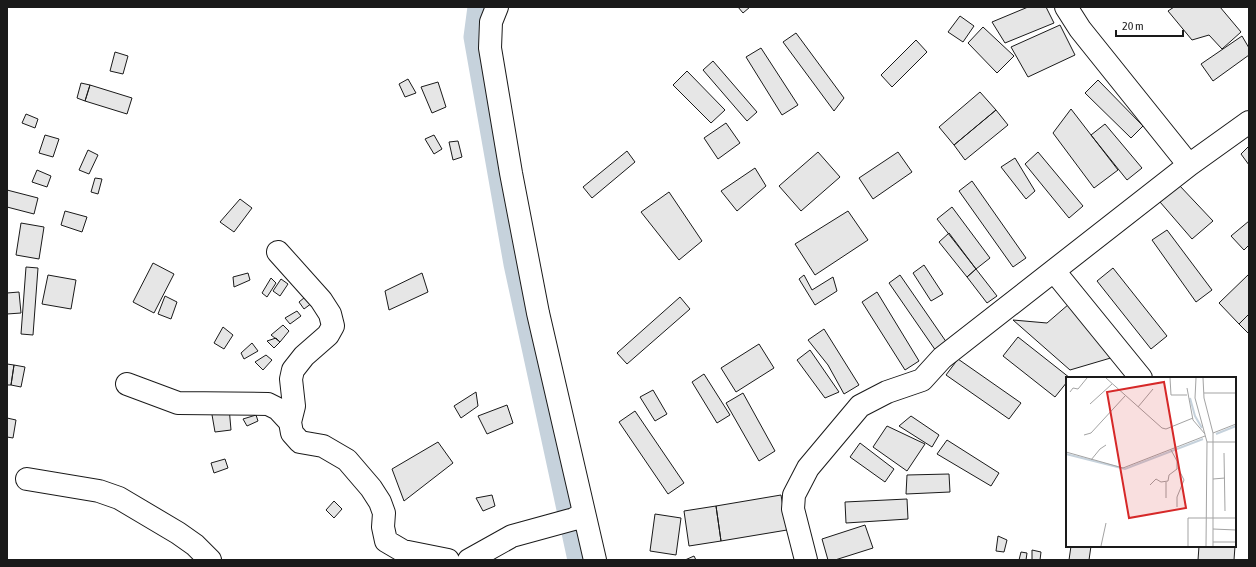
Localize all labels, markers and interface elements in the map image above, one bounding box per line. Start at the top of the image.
scale bar [1116,12,1183,38]
text: 20 m [1122,19,1144,33]
inset map [1066,377,1236,547]

